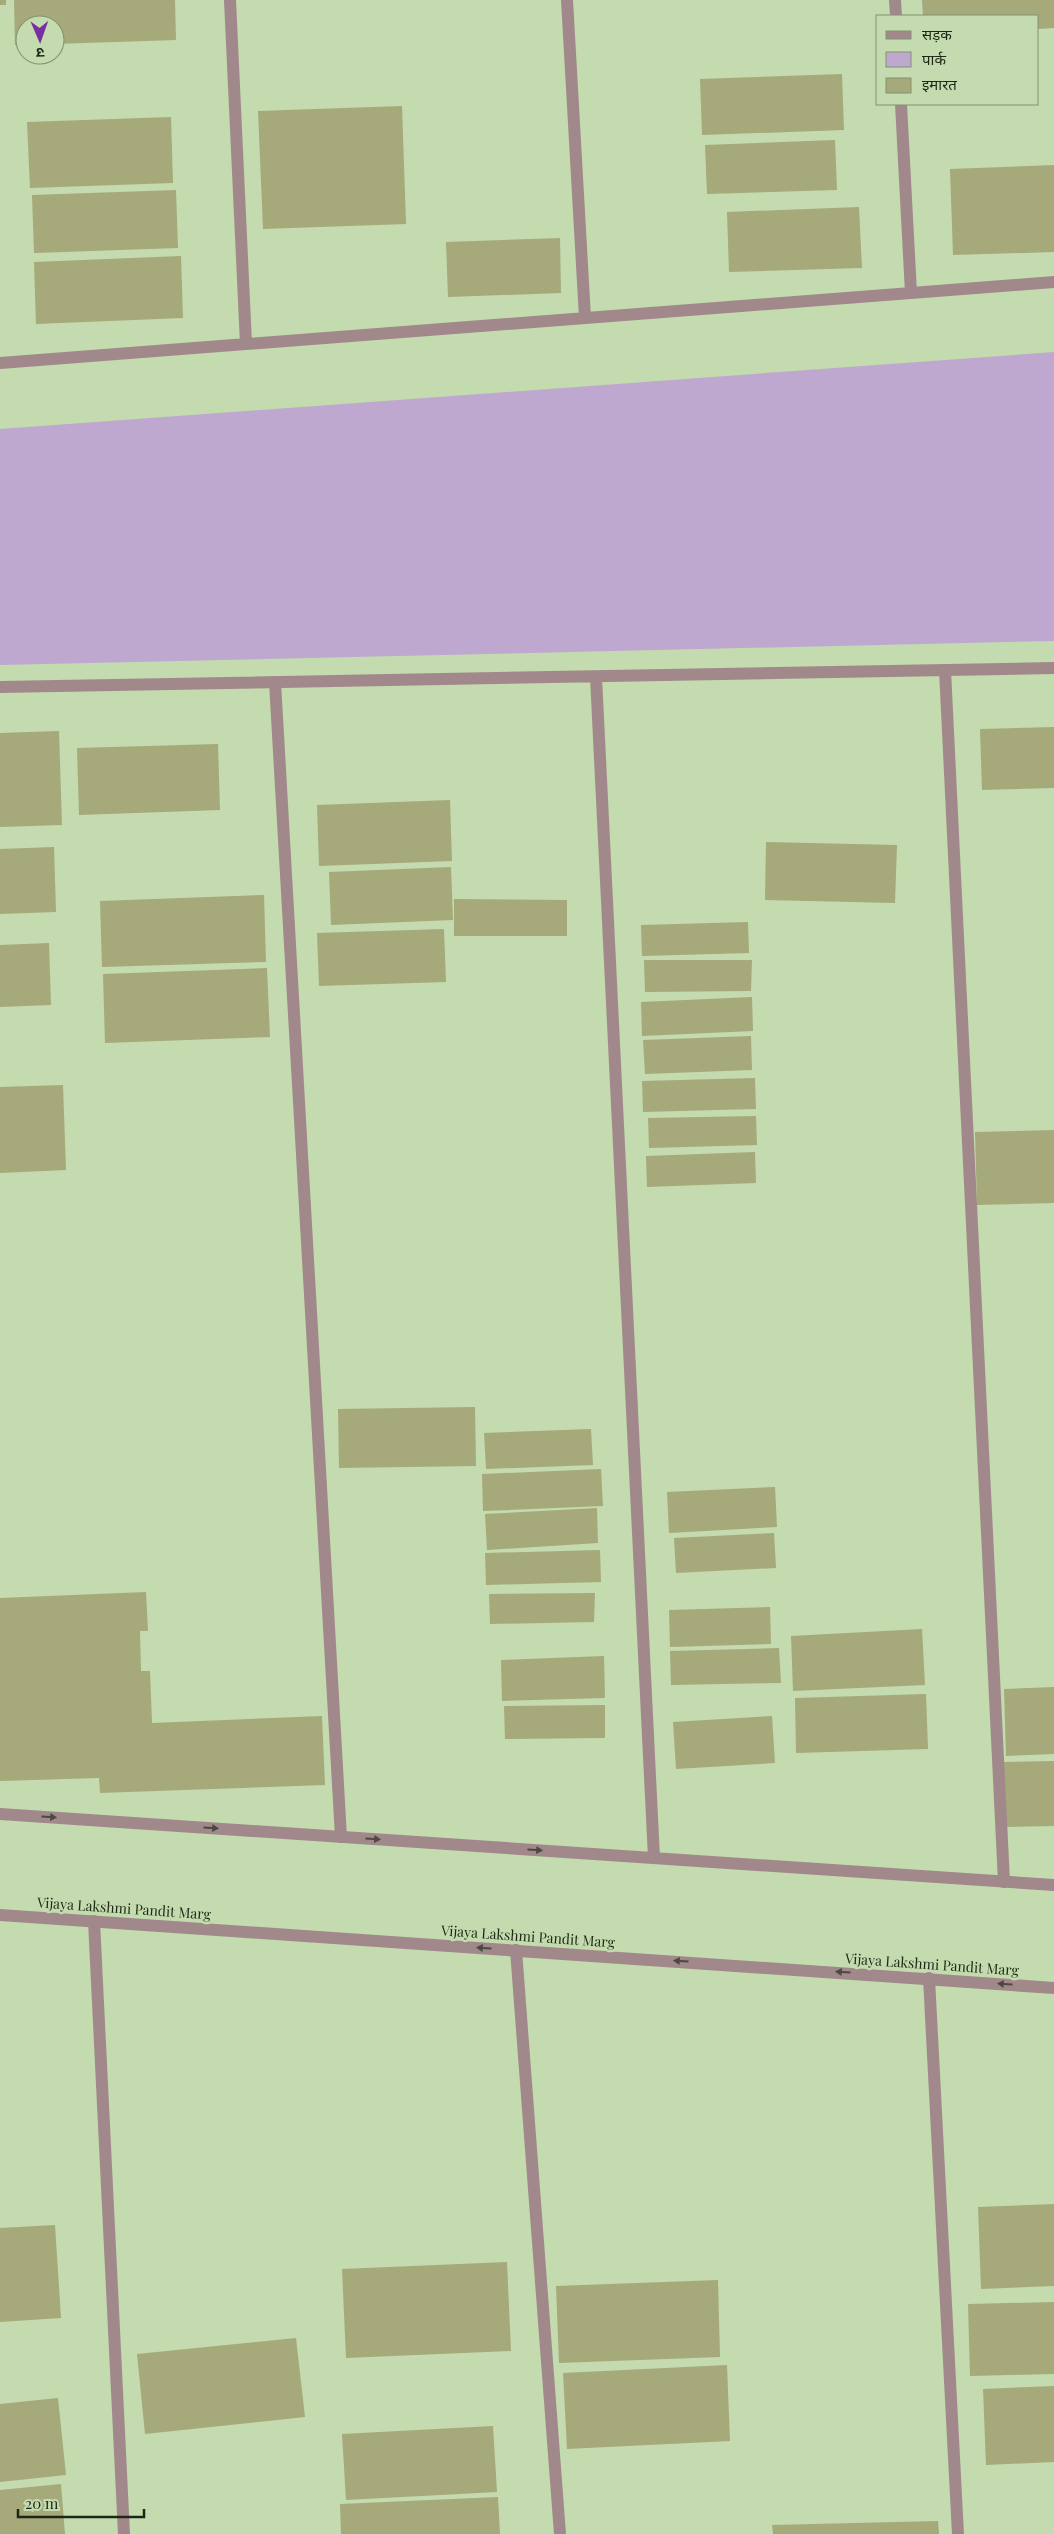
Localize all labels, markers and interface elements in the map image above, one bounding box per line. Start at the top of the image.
north arrow [15,15,65,65]
legend [876,15,1039,105]
text: सड़क [922,24,952,44]
text: उ [35,44,45,63]
text: पार्क [922,49,946,69]
text: इमारत [922,74,957,94]
one-way arrow [41,1813,57,1821]
one-way arrow [203,1824,219,1832]
one-way arrow [365,1835,381,1843]
one-way arrow [527,1846,543,1854]
street label: Vijaya Lakshmi Pandit Marg [35,1892,212,1924]
street label: Vijaya Lakshmi Pandit Marg [439,1920,616,1952]
one-way arrow [476,1943,492,1951]
street label: Vijaya Lakshmi Pandit Marg [843,1948,1020,1980]
one-way arrow [673,1957,689,1965]
one-way arrow [835,1968,851,1976]
one-way arrow [997,1980,1013,1988]
scale bar [18,2486,144,2518]
text: 20 m [25,2493,59,2513]

